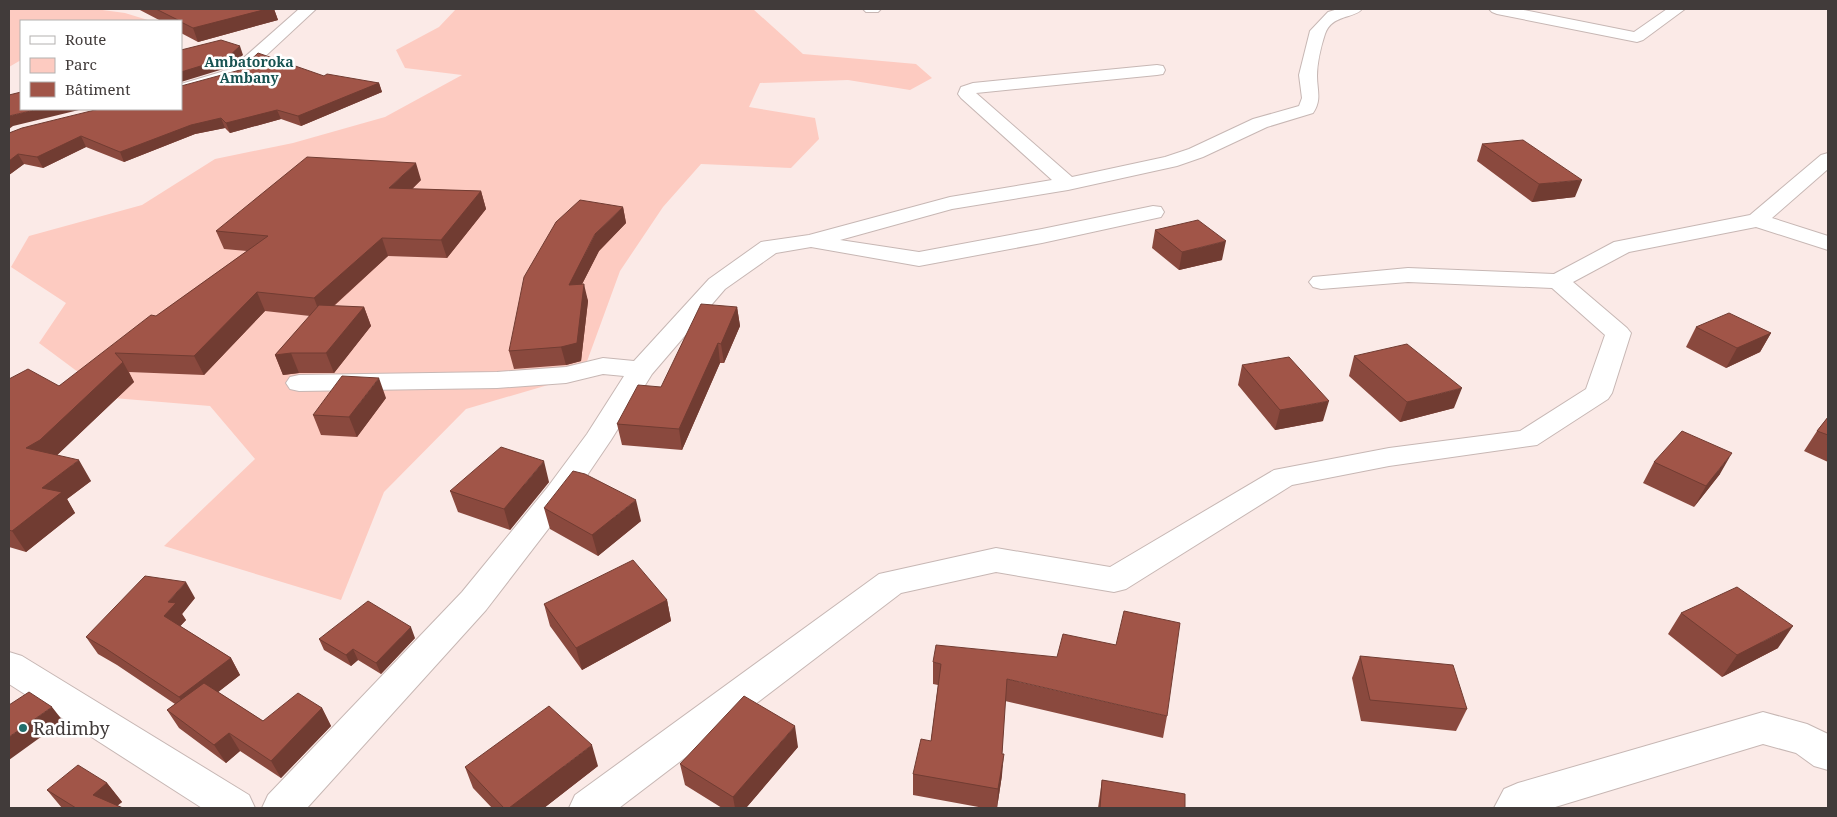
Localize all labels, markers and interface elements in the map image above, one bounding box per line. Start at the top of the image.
legend [20,20,182,110]
text: Route [65,29,106,49]
district label: Ambatoroka Ambany [204,52,294,87]
text: Parc [65,54,97,74]
text: Bâtiment [65,79,131,99]
place label: Radimby [33,716,110,740]
marker: Radimby [17,722,29,734]

